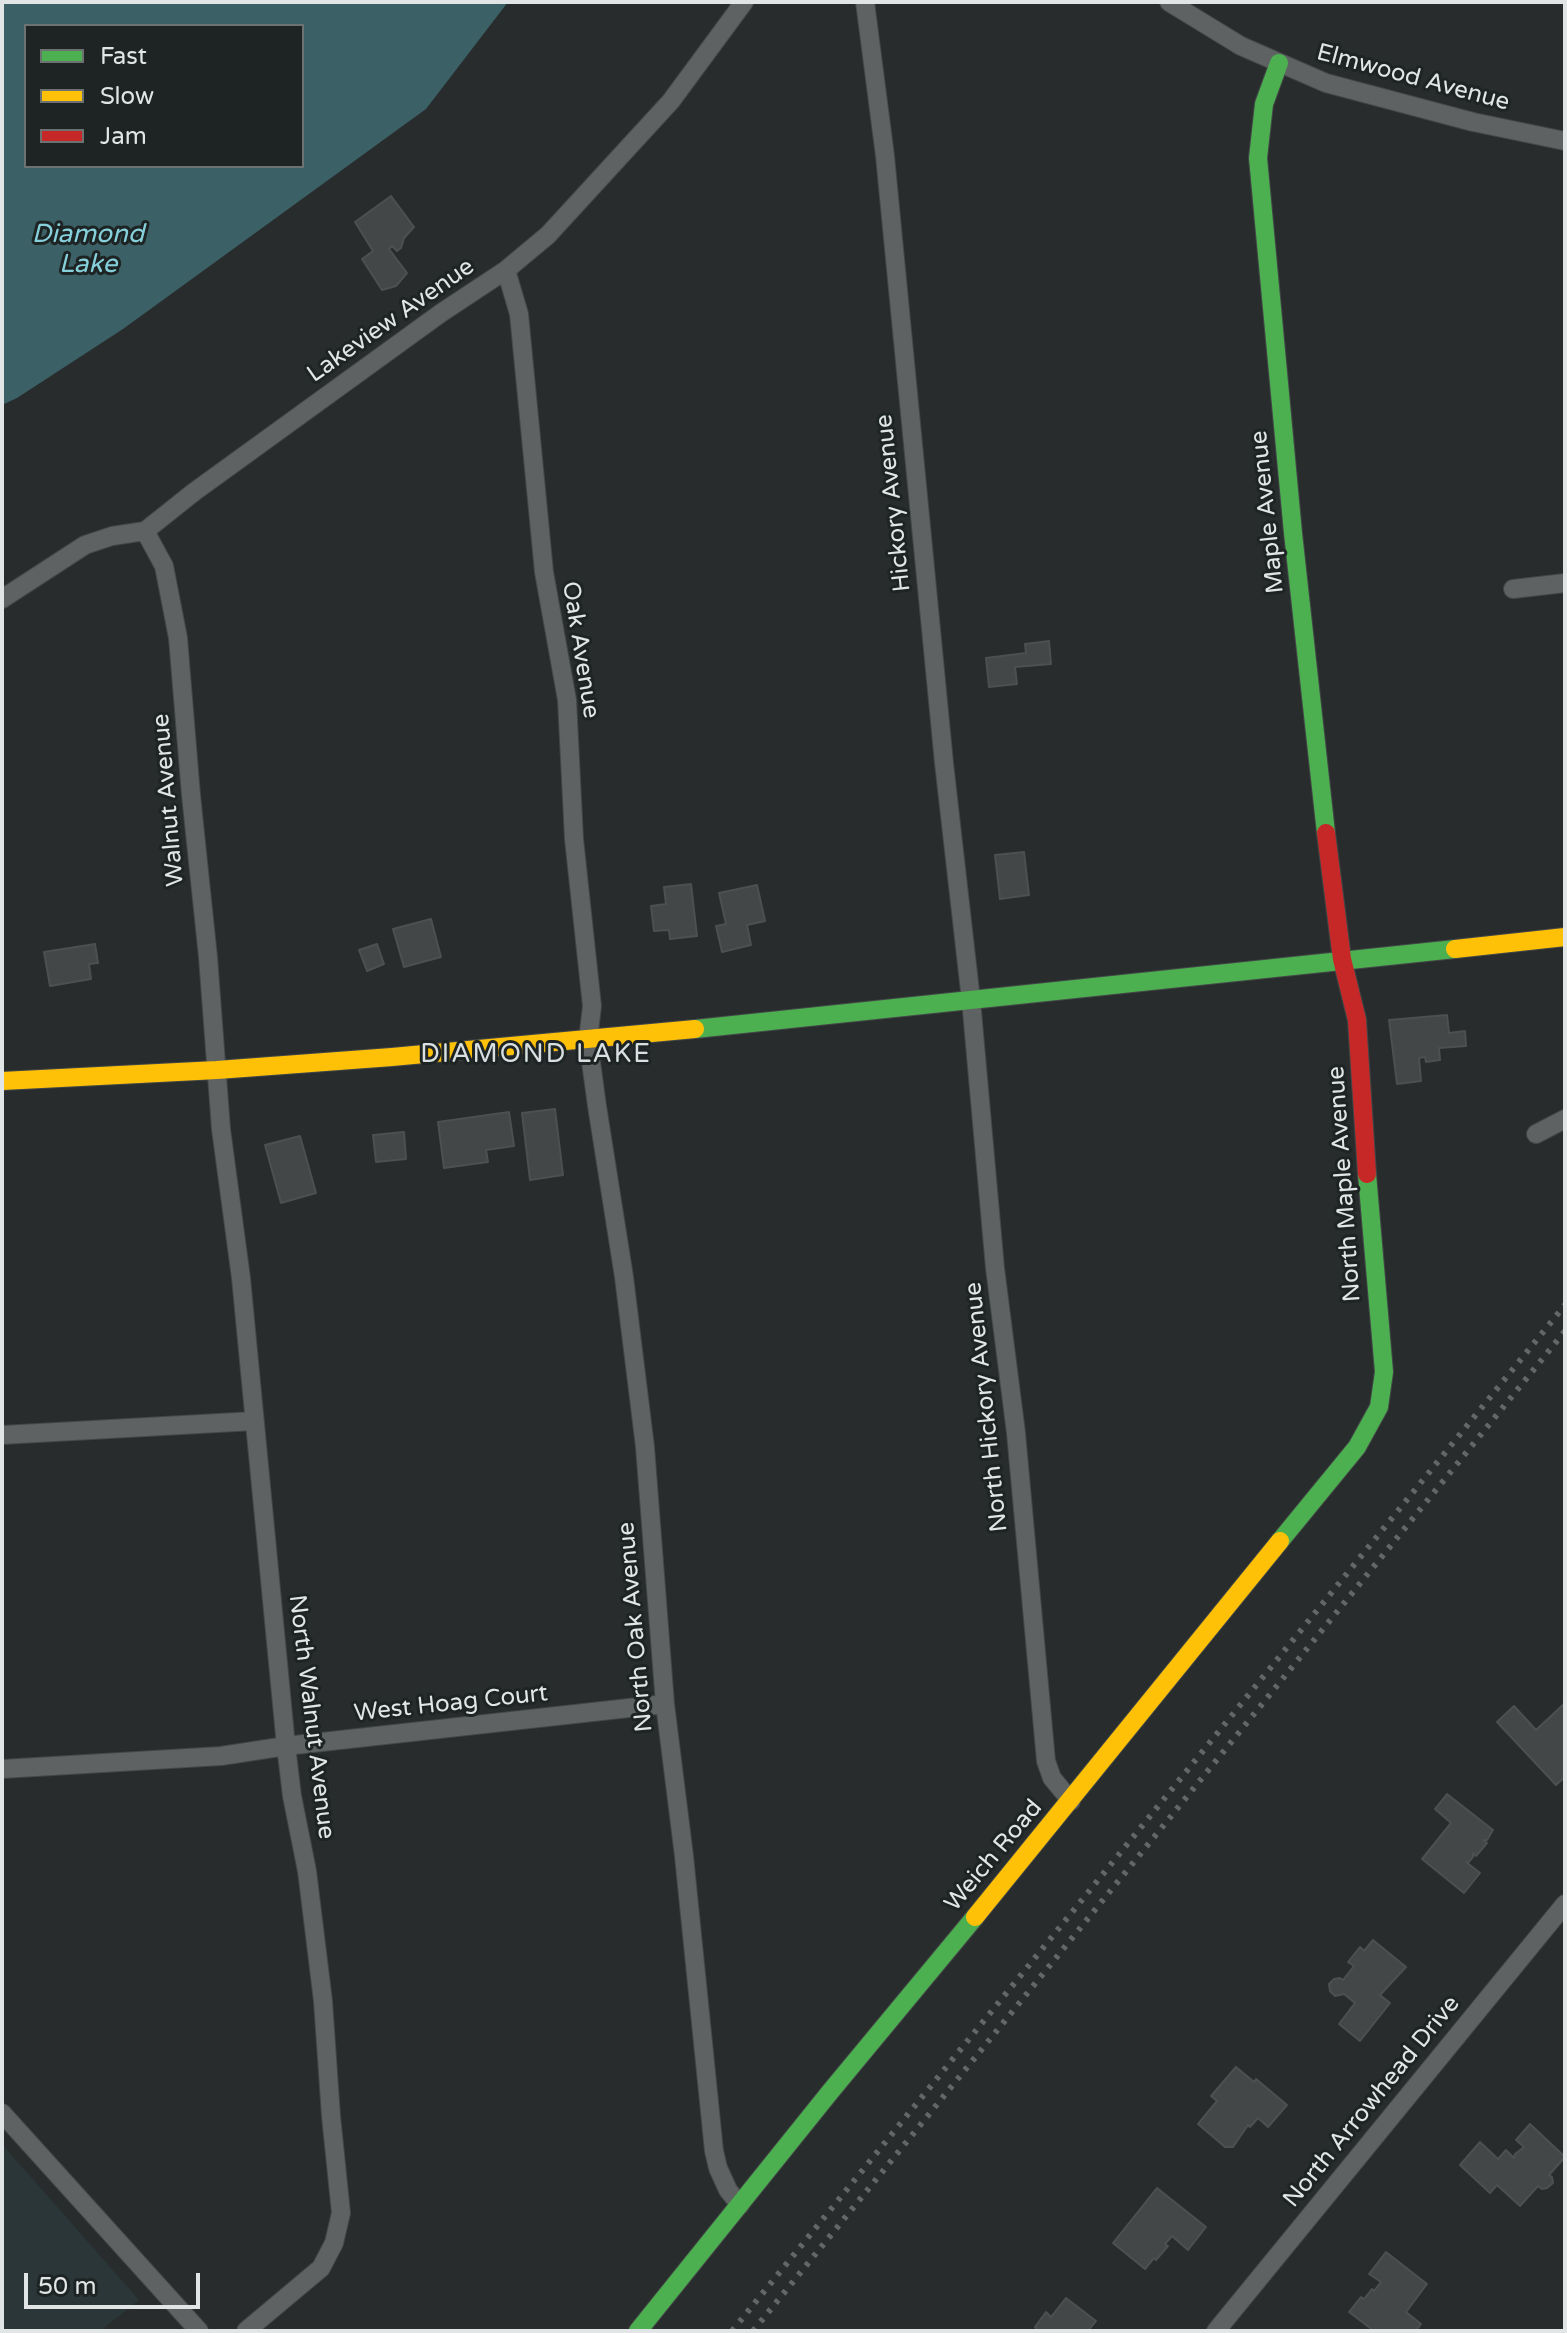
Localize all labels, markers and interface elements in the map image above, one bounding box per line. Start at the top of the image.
legend [24,24,304,168]
street label: Elmwood Avenue [1313,38,1513,118]
text: Fast [100,42,147,71]
text: Slow [100,82,154,111]
text: Jam [100,122,147,151]
water label: Diamond Lake [32,219,144,280]
street label: Lakeview Avenue [302,253,480,389]
street label: Hickory Avenue [870,413,918,593]
street label: Maple Avenue [1245,429,1291,595]
street label: Oak Avenue [555,580,605,720]
street label: Walnut Avenue [147,712,191,888]
district label: DIAMOND LAKE [420,1039,652,1071]
street label: North Maple Avenue [1322,1065,1368,1303]
street label: North Hickory Avenue [960,1281,1014,1533]
street label: North Oak Avenue [612,1521,660,1733]
street label: North Walnut Avenue [282,1593,340,1841]
street label: West Hoag Court [353,1680,549,1728]
street label: Weich Road [939,1794,1049,1918]
street label: North Arrowhead Drive [1278,1990,1466,2214]
scale bar [28,2257,204,2307]
text: 50 m [38,2272,96,2301]

